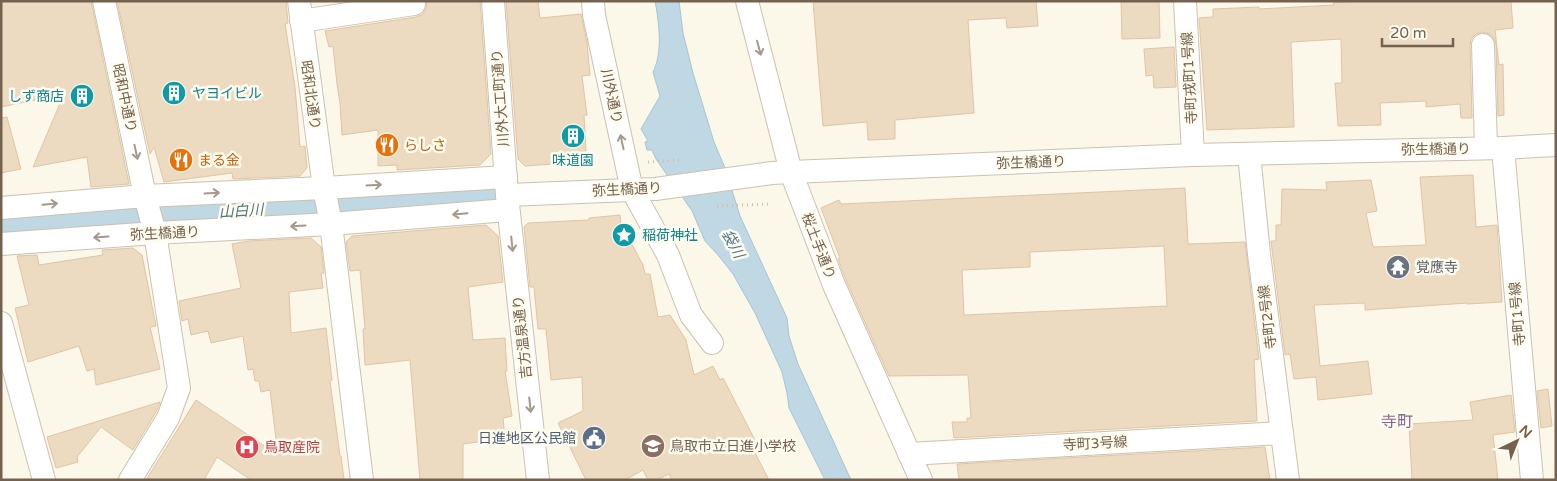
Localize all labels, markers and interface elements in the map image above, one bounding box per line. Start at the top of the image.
scale bar [1382,15,1453,47]
text: 20 m [1390,24,1427,42]
street label: 寺町戎町1号線 [1179,31,1200,125]
one-way arrow [755,40,764,56]
street label: 川外大工町通り [489,48,512,147]
street label: 昭和北通り [297,59,324,131]
street label: 昭和中通り [109,62,140,134]
street label: 川外通り [597,67,626,125]
building icon: ヤヨイビル [161,80,187,106]
building icon: しず商店 [69,83,95,109]
place label: ヤヨイビル [192,85,262,102]
place label: しず商店 [8,88,64,105]
building icon: 味道園 [560,123,586,149]
restaurant icon: らしさ [374,132,400,158]
one-way arrow [617,135,626,151]
place label: らしさ [404,137,446,154]
street label: 弥生橋通り [1401,140,1471,159]
one-way arrow [131,143,141,159]
restaurant icon: まる金 [168,147,194,173]
place label: まる金 [198,152,240,169]
place label: 味道園 [552,152,594,169]
street label: 弥生橋通り [996,153,1066,172]
street label: 弥生橋通り [592,179,662,200]
one-way arrow [366,180,382,189]
one-way arrow [204,188,220,197]
one-way arrow [42,199,58,209]
water label: 山白川 [218,200,266,222]
one-way arrow [452,209,468,218]
street label: 桜土手通り [798,210,839,282]
one-way arrow [290,221,306,230]
place icon: 稲荷神社 [611,222,637,248]
street label: 弥生橋通り [130,223,200,244]
place label: 稲荷神社 [642,227,698,244]
water label: 袋川 [718,227,749,263]
one-way arrow [93,232,109,241]
one-way arrow [507,235,517,251]
temple icon: 覚應寺 [1385,254,1411,280]
place label: 覚應寺 [1416,259,1458,276]
street label: 寺町1号線 [1506,281,1529,347]
street label: 寺町2号線 [1255,284,1280,350]
street label: 吉方温泉通り [510,294,535,380]
one-way arrow [525,397,535,413]
district label: 寺町 [1381,412,1413,432]
north arrow [1492,416,1542,466]
text: N [1516,422,1535,442]
public building icon: 日進地区公民館 [581,425,607,451]
place label: 日進地区公民館 [478,430,576,447]
school or university icon: 鳥取市立日進小学校 [640,433,666,459]
street label: 寺町3号線 [1062,433,1128,454]
hospital icon: 鳥取産院 [234,434,260,460]
place label: 鳥取市立日進小学校 [670,438,796,455]
place label: 鳥取産院 [264,439,320,456]

